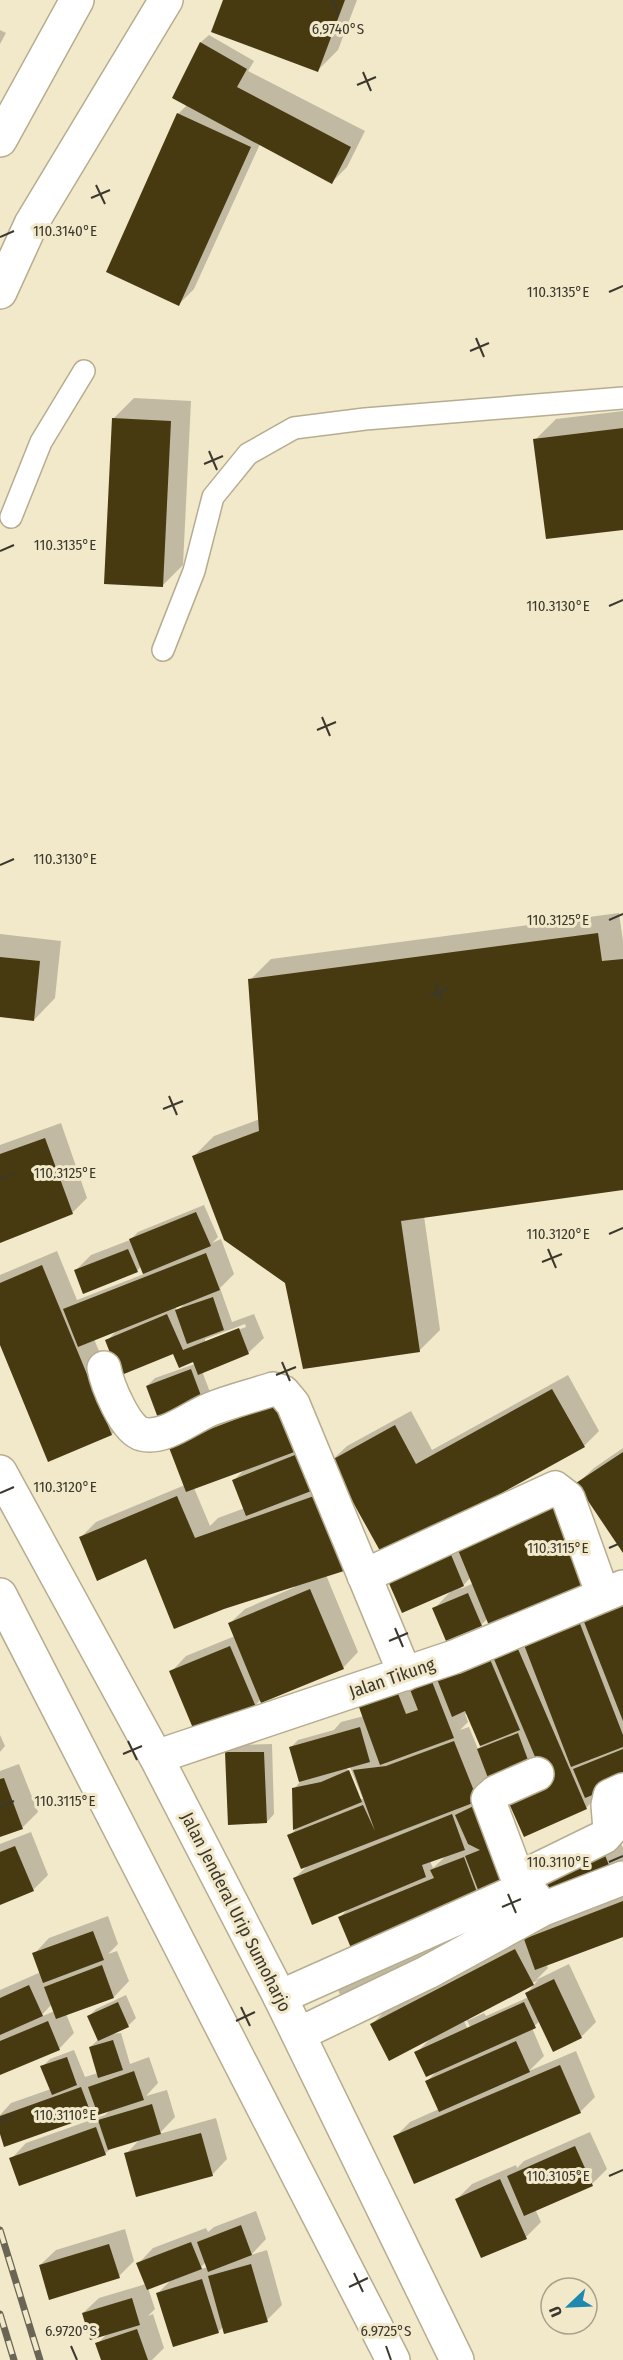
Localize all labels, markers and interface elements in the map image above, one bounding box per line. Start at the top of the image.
text: 6.9740°S [312,20,364,38]
text: 110.3140°E [33,222,97,240]
text: 110.3135°E [527,283,589,301]
text: 110.3135°E [34,536,96,554]
text: 110.3130°E [526,597,590,615]
text: 110.3130°E [33,850,97,868]
text: 110.3125°E [527,911,589,929]
text: 110.3125°E [34,1164,96,1182]
text: 110.3120°E [526,1225,590,1243]
text: 110.3120°E [33,1478,97,1496]
text: 110.3115°E [527,1539,589,1557]
street label: Jalan Tikung [346,1653,438,1703]
text: 110.3115°E [34,1792,96,1810]
street label: Jalan Jenderal Urip Sumoharjo [176,1808,296,2016]
text: 110.3110°E [527,1853,589,1871]
text: 110.3110°E [34,2106,96,2124]
text: 110.3105°E [526,2167,590,2185]
north arrow [539,2276,599,2336]
text: U [545,2304,566,2320]
text: 6.9720°S [45,2322,97,2340]
text: 6.9725°S [360,2322,412,2340]

